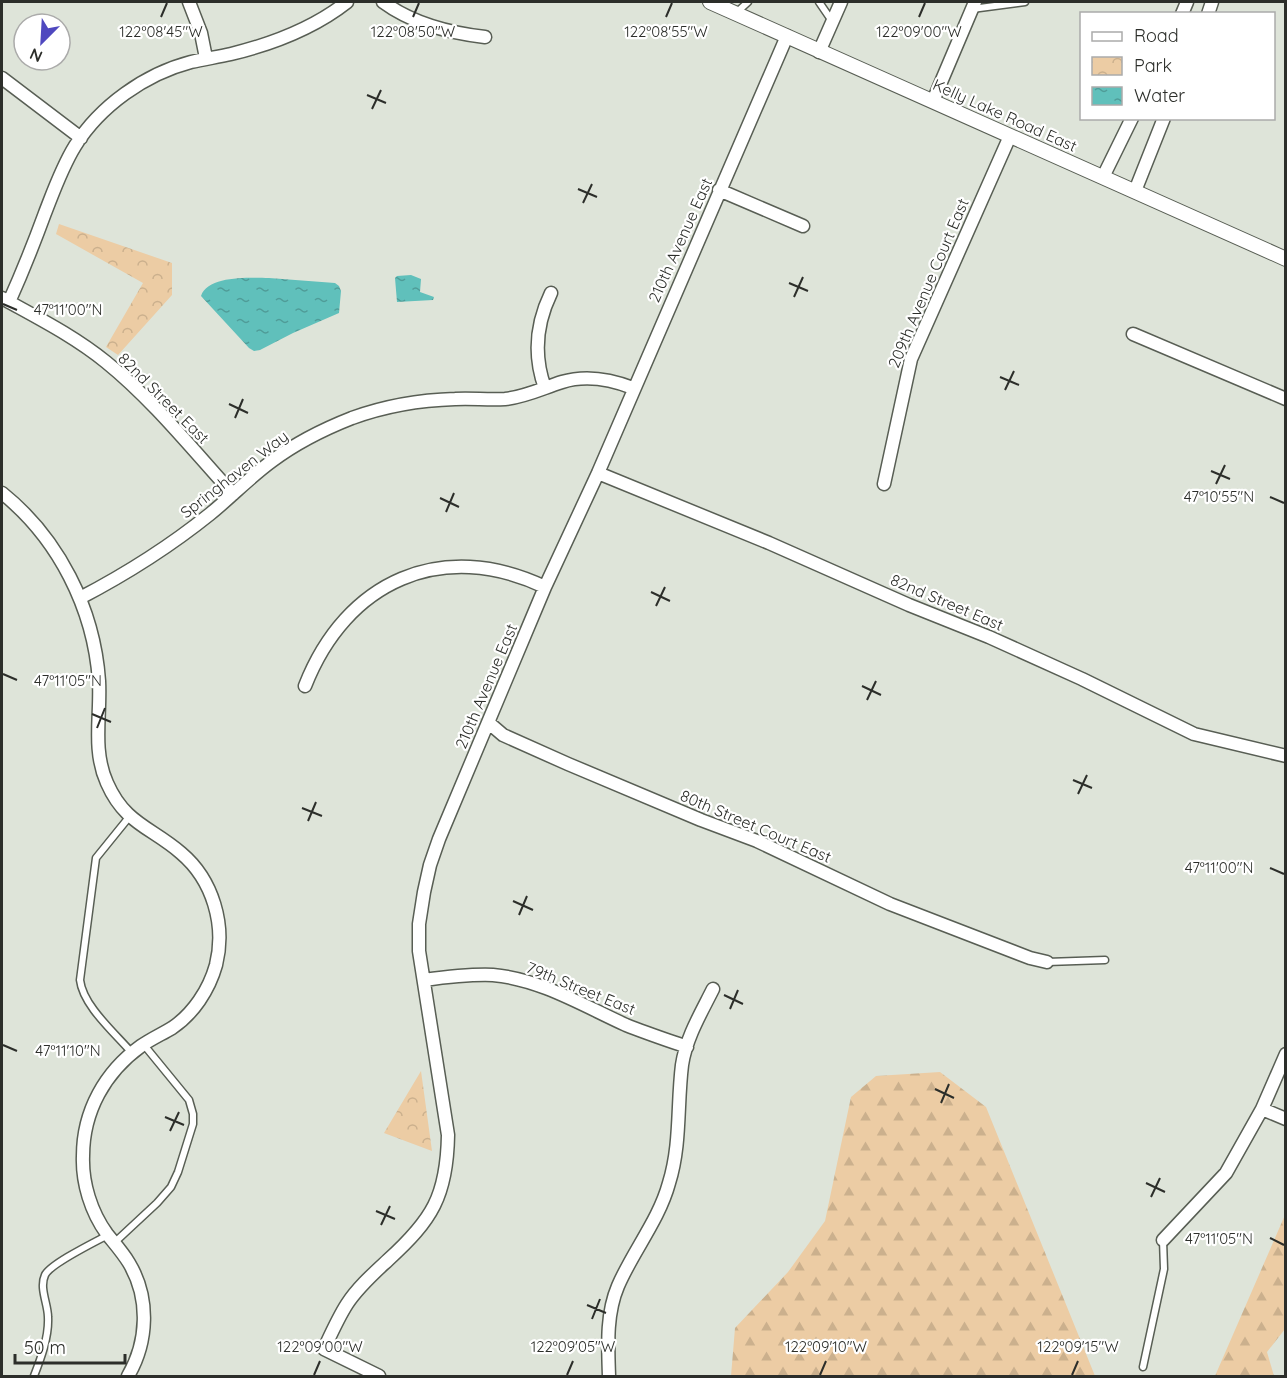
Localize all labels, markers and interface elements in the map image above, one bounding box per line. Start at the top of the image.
north arrow [12,12,72,72]
legend [1080,12,1275,120]
text: 122°08'45"W [119,22,203,41]
text: 122°08'50"W [371,22,456,41]
text: 122°08'55"W [624,22,708,41]
text: 122°09'00"W [876,22,962,41]
text: Road [1134,24,1179,47]
text: N [26,44,45,67]
text: Park [1134,54,1172,77]
street label: Kelly Lake Road East [930,74,1080,156]
text: Water [1134,84,1185,107]
street label: 210th Avenue East [644,175,716,305]
street label: 209th Avenue Court East [883,195,973,371]
text: 47°11'00"N [34,300,102,319]
street label: 82nd Street East [114,348,214,448]
street label: Springhaven Way [176,426,292,522]
text: 47°10'55"N [1184,487,1254,506]
street label: 82nd Street East [888,569,1006,635]
street label: 210th Avenue East [451,620,521,752]
text: 47°11'05"N [34,671,102,690]
street label: 80th Street Court East [678,785,834,867]
text: 47°11'00"N [1185,858,1253,877]
street label: 79th Street East [524,957,638,1019]
text: 47°11'10"N [35,1041,101,1060]
text: 47°11'05"N [1185,1229,1253,1248]
scale bar [15,1327,124,1365]
text: 50 m [24,1336,66,1359]
text: 122°09'00"W [277,1337,363,1356]
text: 122°09'05"W [531,1337,616,1356]
text: 122°09'10"W [785,1337,868,1356]
text: 122°09'15"W [1037,1337,1119,1356]

